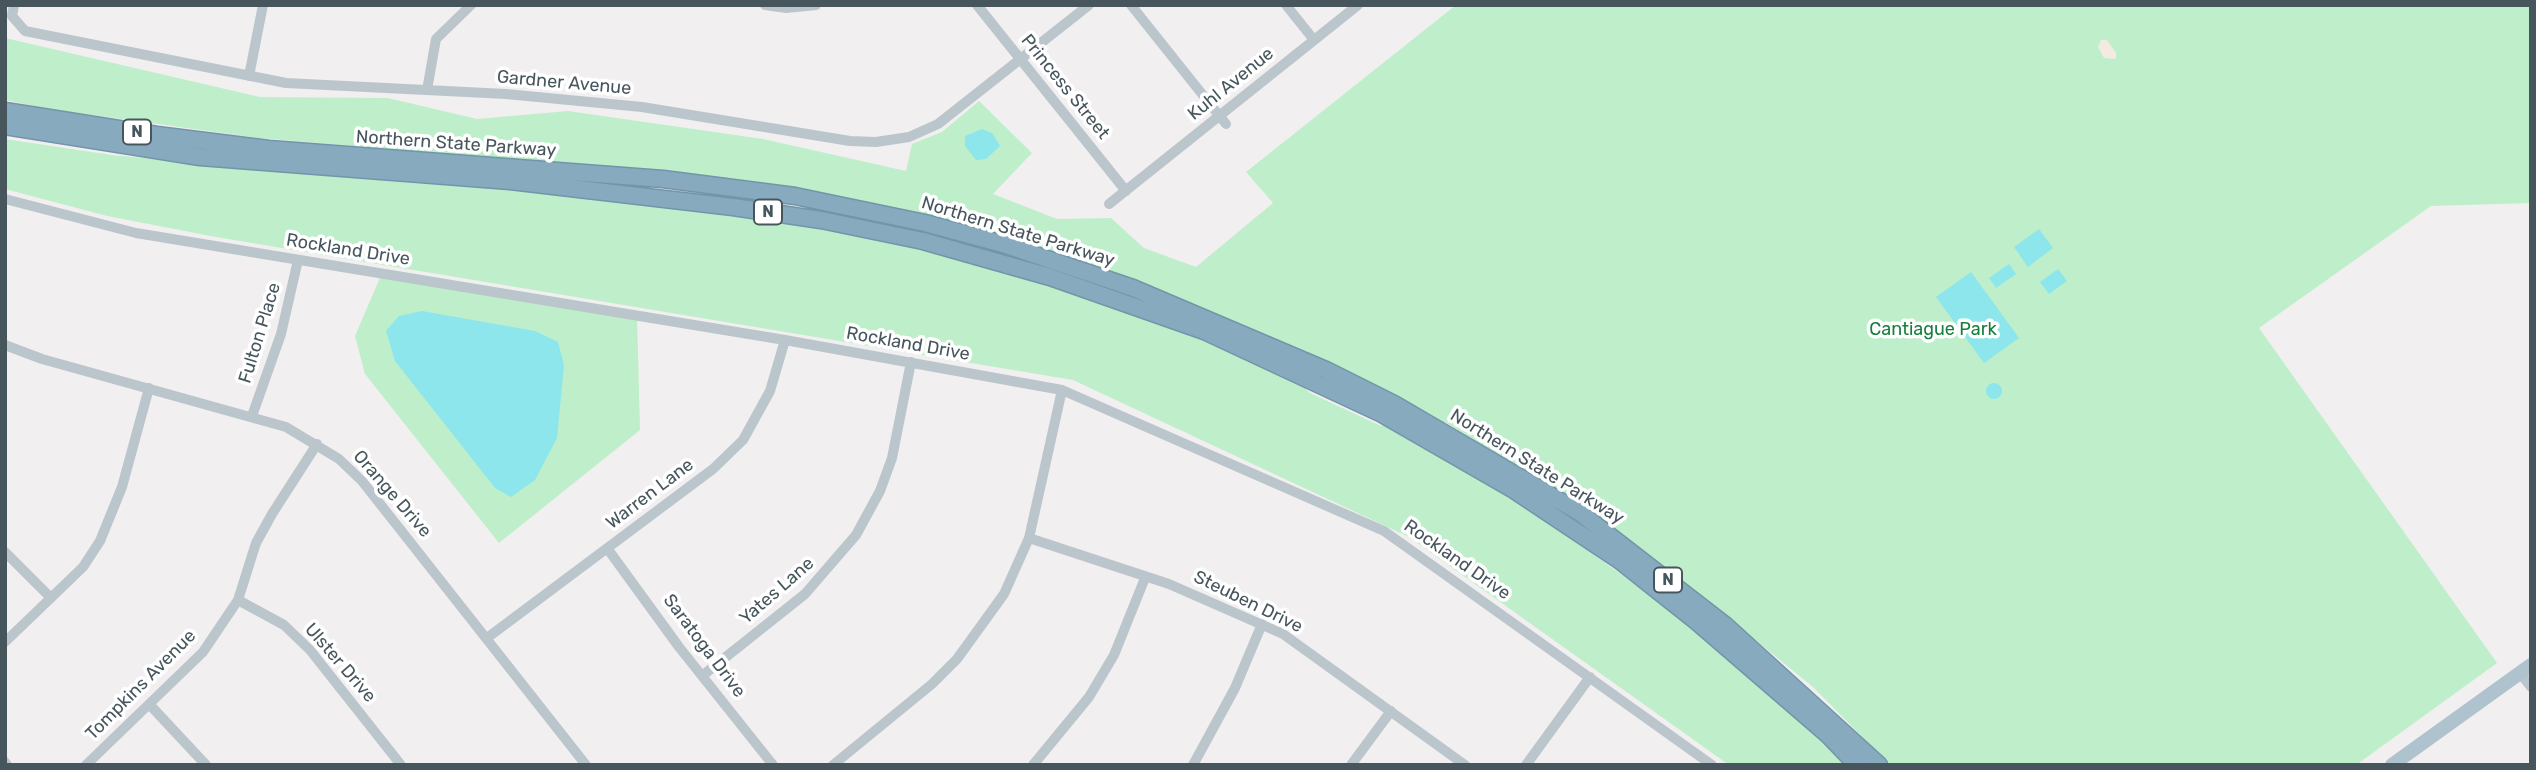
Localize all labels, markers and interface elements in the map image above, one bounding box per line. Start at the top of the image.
street label: Princess Street [1016,30,1114,144]
street label: Kuhl Avenue [1184,43,1278,125]
street label: Gardner Avenue [496,66,632,100]
road number: N [123,120,151,144]
street label: Northern State Parkway [355,126,557,162]
street label: Northern State Parkway [919,192,1117,272]
road number: N [754,200,782,224]
street label: Rockland Drive [285,230,411,270]
street label: Fulton Place [234,280,286,386]
park label: Cantiague Park [1869,319,1997,341]
street label: Rockland Drive [845,323,971,365]
street label: Northern State Parkway [1446,405,1628,529]
street label: Orange Drive [348,446,436,542]
street label: Warren Lane [602,454,698,534]
street label: Rockland Drive [1400,515,1514,605]
street label: Yates Lane [735,553,819,629]
street label: Steuben Drive [1190,566,1306,638]
road number: N [1654,568,1682,593]
street label: Saratoga Drive [658,590,750,702]
street label: Ulster Drive [300,619,380,707]
street label: Tompkins Avenue [81,625,201,745]

